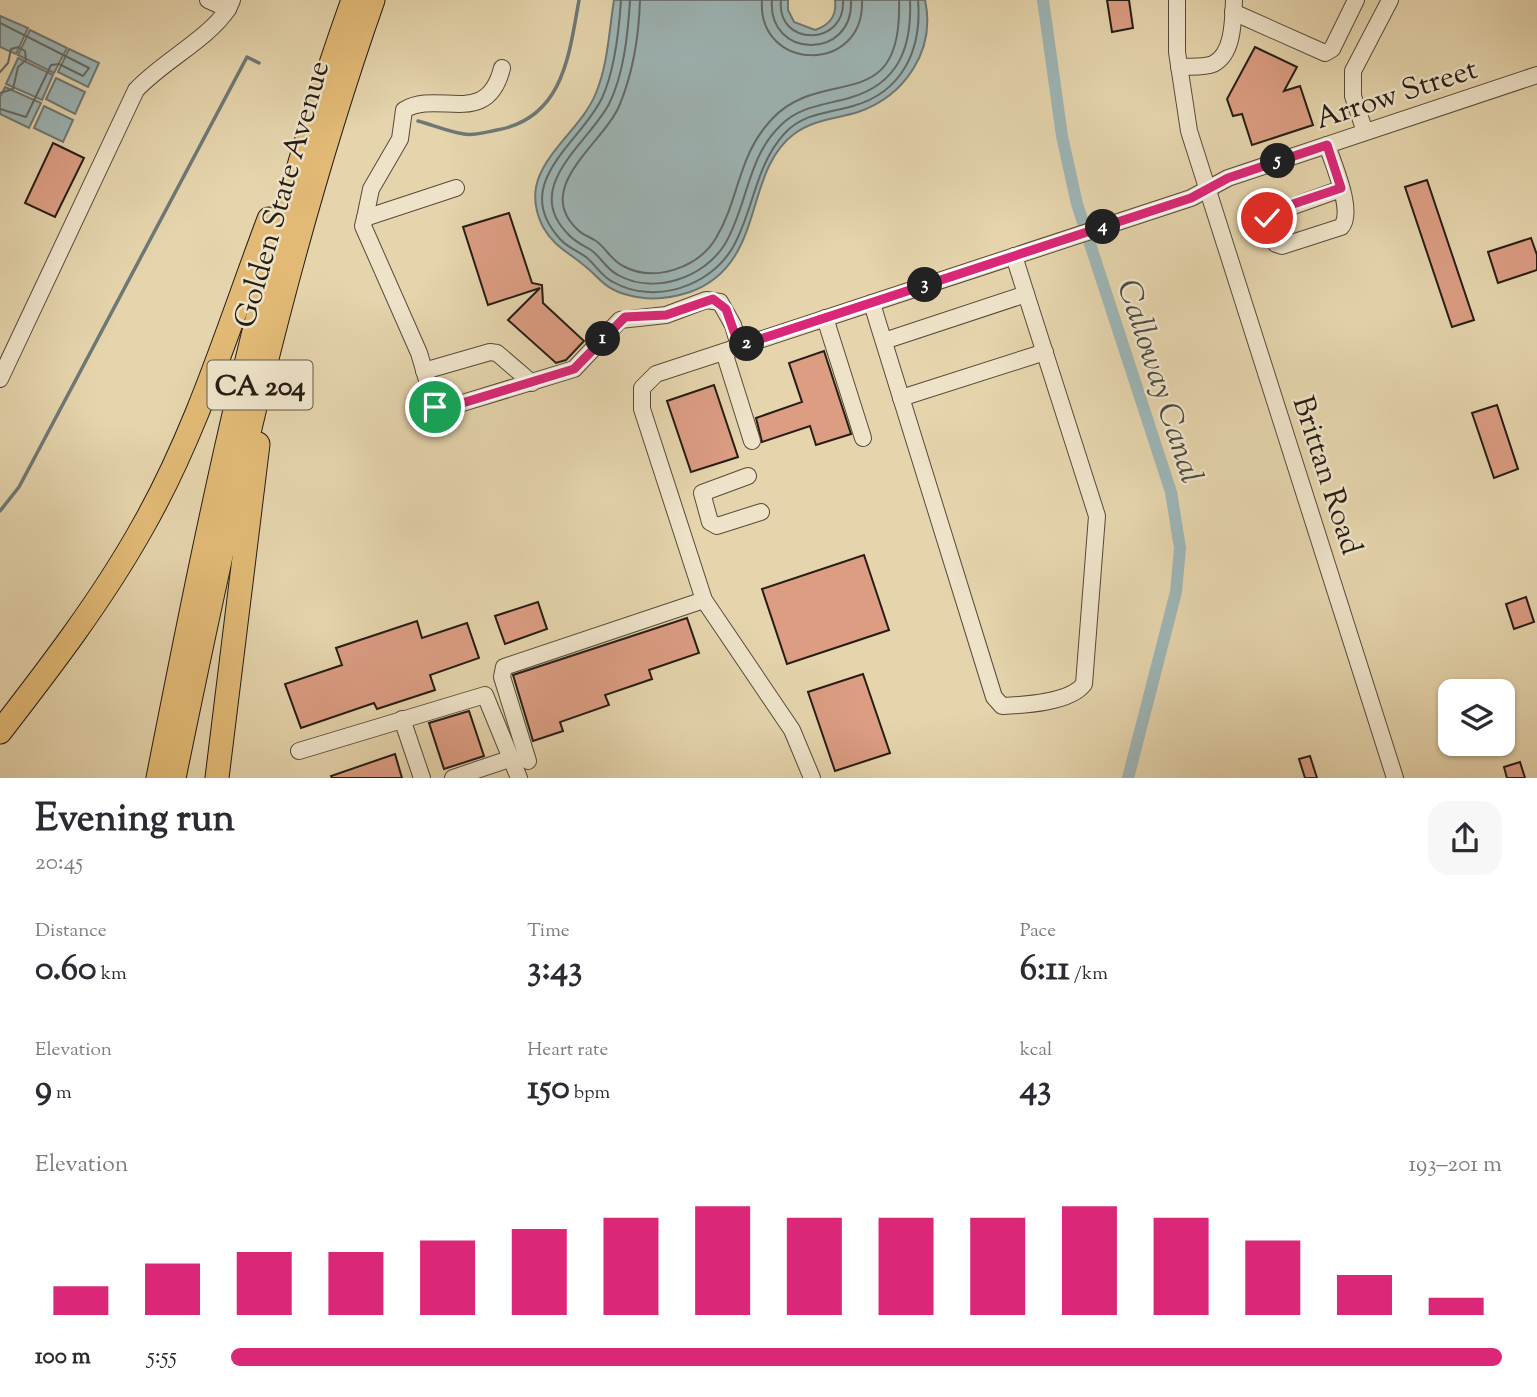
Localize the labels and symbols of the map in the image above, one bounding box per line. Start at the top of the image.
street label: Arrow Street [1310,49,1483,142]
street label: Golden State Avenue [225,56,342,333]
pin: 5 [1260,144,1296,178]
pin [1237,188,1297,248]
pin: 4 [1086,210,1120,244]
pin: 3 [908,268,942,302]
water label: Calloway Canal [1104,274,1213,490]
pin: 1 [586,322,620,356]
pin: 2 [730,326,764,362]
road number: CA 204 [208,360,312,410]
pin [405,377,465,437]
street label: Brittan Road [1280,391,1371,561]

